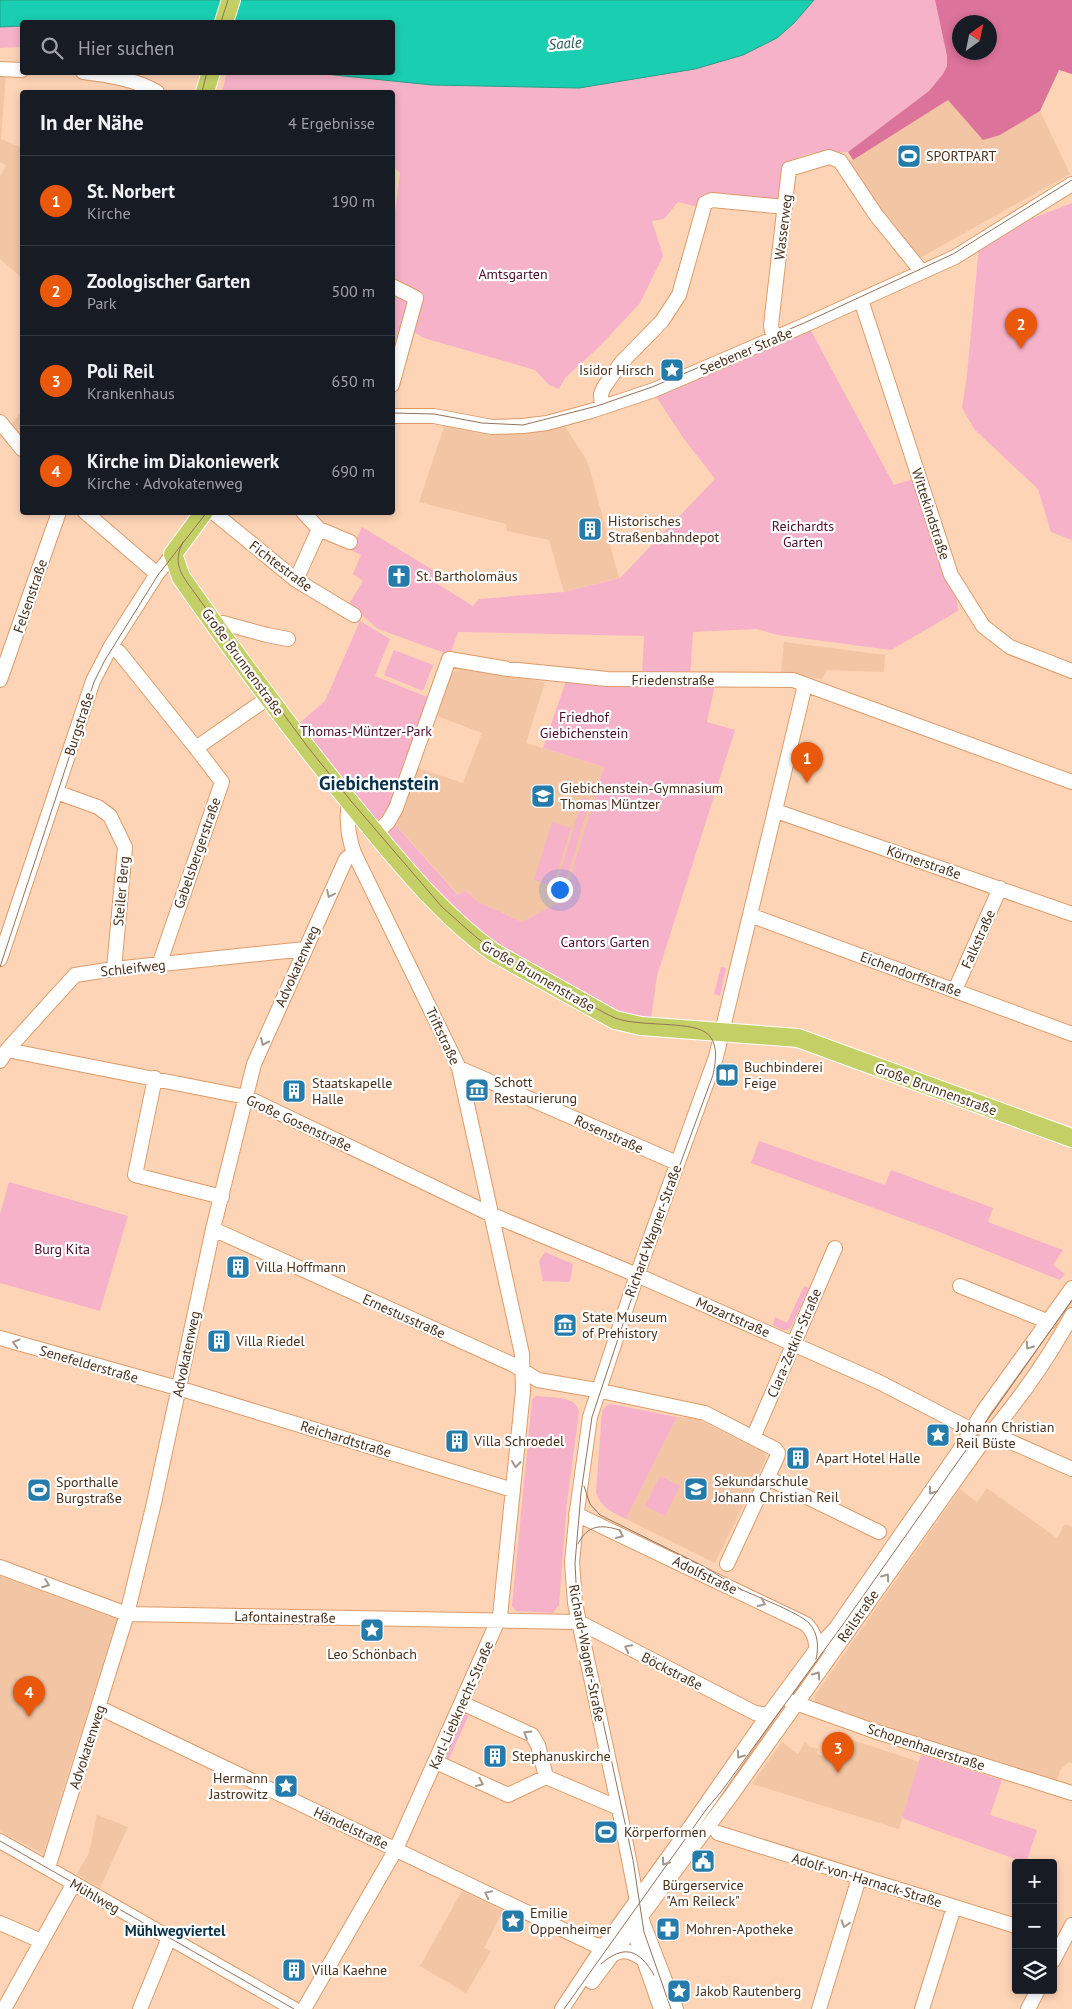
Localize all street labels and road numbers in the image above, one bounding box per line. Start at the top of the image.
street label: Wasserweg [770,193,796,261]
street label: Seebener Straße [697,323,795,379]
street label: Wittekindstraße [908,466,954,562]
street label: Fichtestraße [246,536,316,596]
street label: Felsenstraße [9,557,51,635]
street label: Große Brunnenstraße [198,605,288,719]
street label: Friedenstraße [632,671,714,689]
street label: Burgstraße [60,690,98,758]
street label: Gabelsbergerstraße [169,795,225,911]
street label: Körnerstraße [884,841,964,883]
street label: Steiler Berg [109,855,133,927]
street label: Falkstraße [957,907,999,971]
street label: Advokatenweg [271,922,323,1010]
street label: Große Brunnenstraße [478,936,598,1016]
street label: Eichendorffstraße [858,947,964,1001]
street label: Schleifweg [100,956,166,980]
street label: Triftstraße [422,1004,464,1068]
street label: Große Brunnenstraße [873,1059,999,1119]
street label: Große Gosenstraße [243,1091,355,1155]
street label: Rosenstraße [572,1111,646,1157]
street label: Richard-Wagner-Straße [621,1162,685,1300]
street label: Clara-Zetkin-Straße [763,1286,825,1400]
street label: Ernestusstraße [360,1290,448,1342]
street label: Mozartstraße [693,1293,773,1341]
street label: Advokatenweg [168,1309,204,1399]
street label: Senefelderstraße [38,1341,140,1387]
street label: Reichardtstraße [298,1417,394,1461]
street label: Adolfstraße [670,1552,740,1598]
street label: Richard-Wagner-Straße [565,1583,609,1723]
street label: Reilstraße [833,1586,883,1646]
street label: Lafontainestraße [234,1607,336,1627]
street label: Karl-Liebknecht-Straße [425,1638,497,1772]
street label: Böckstraße [638,1648,706,1694]
street label: Advokatenweg [65,1703,109,1791]
street label: Schopenhauerstraße [865,1719,987,1775]
street label: Händelstraße [311,1803,391,1853]
street label: Adolf-von-Harnack-Straße [790,1849,944,1911]
street label: Mühlweg [67,1874,123,1918]

